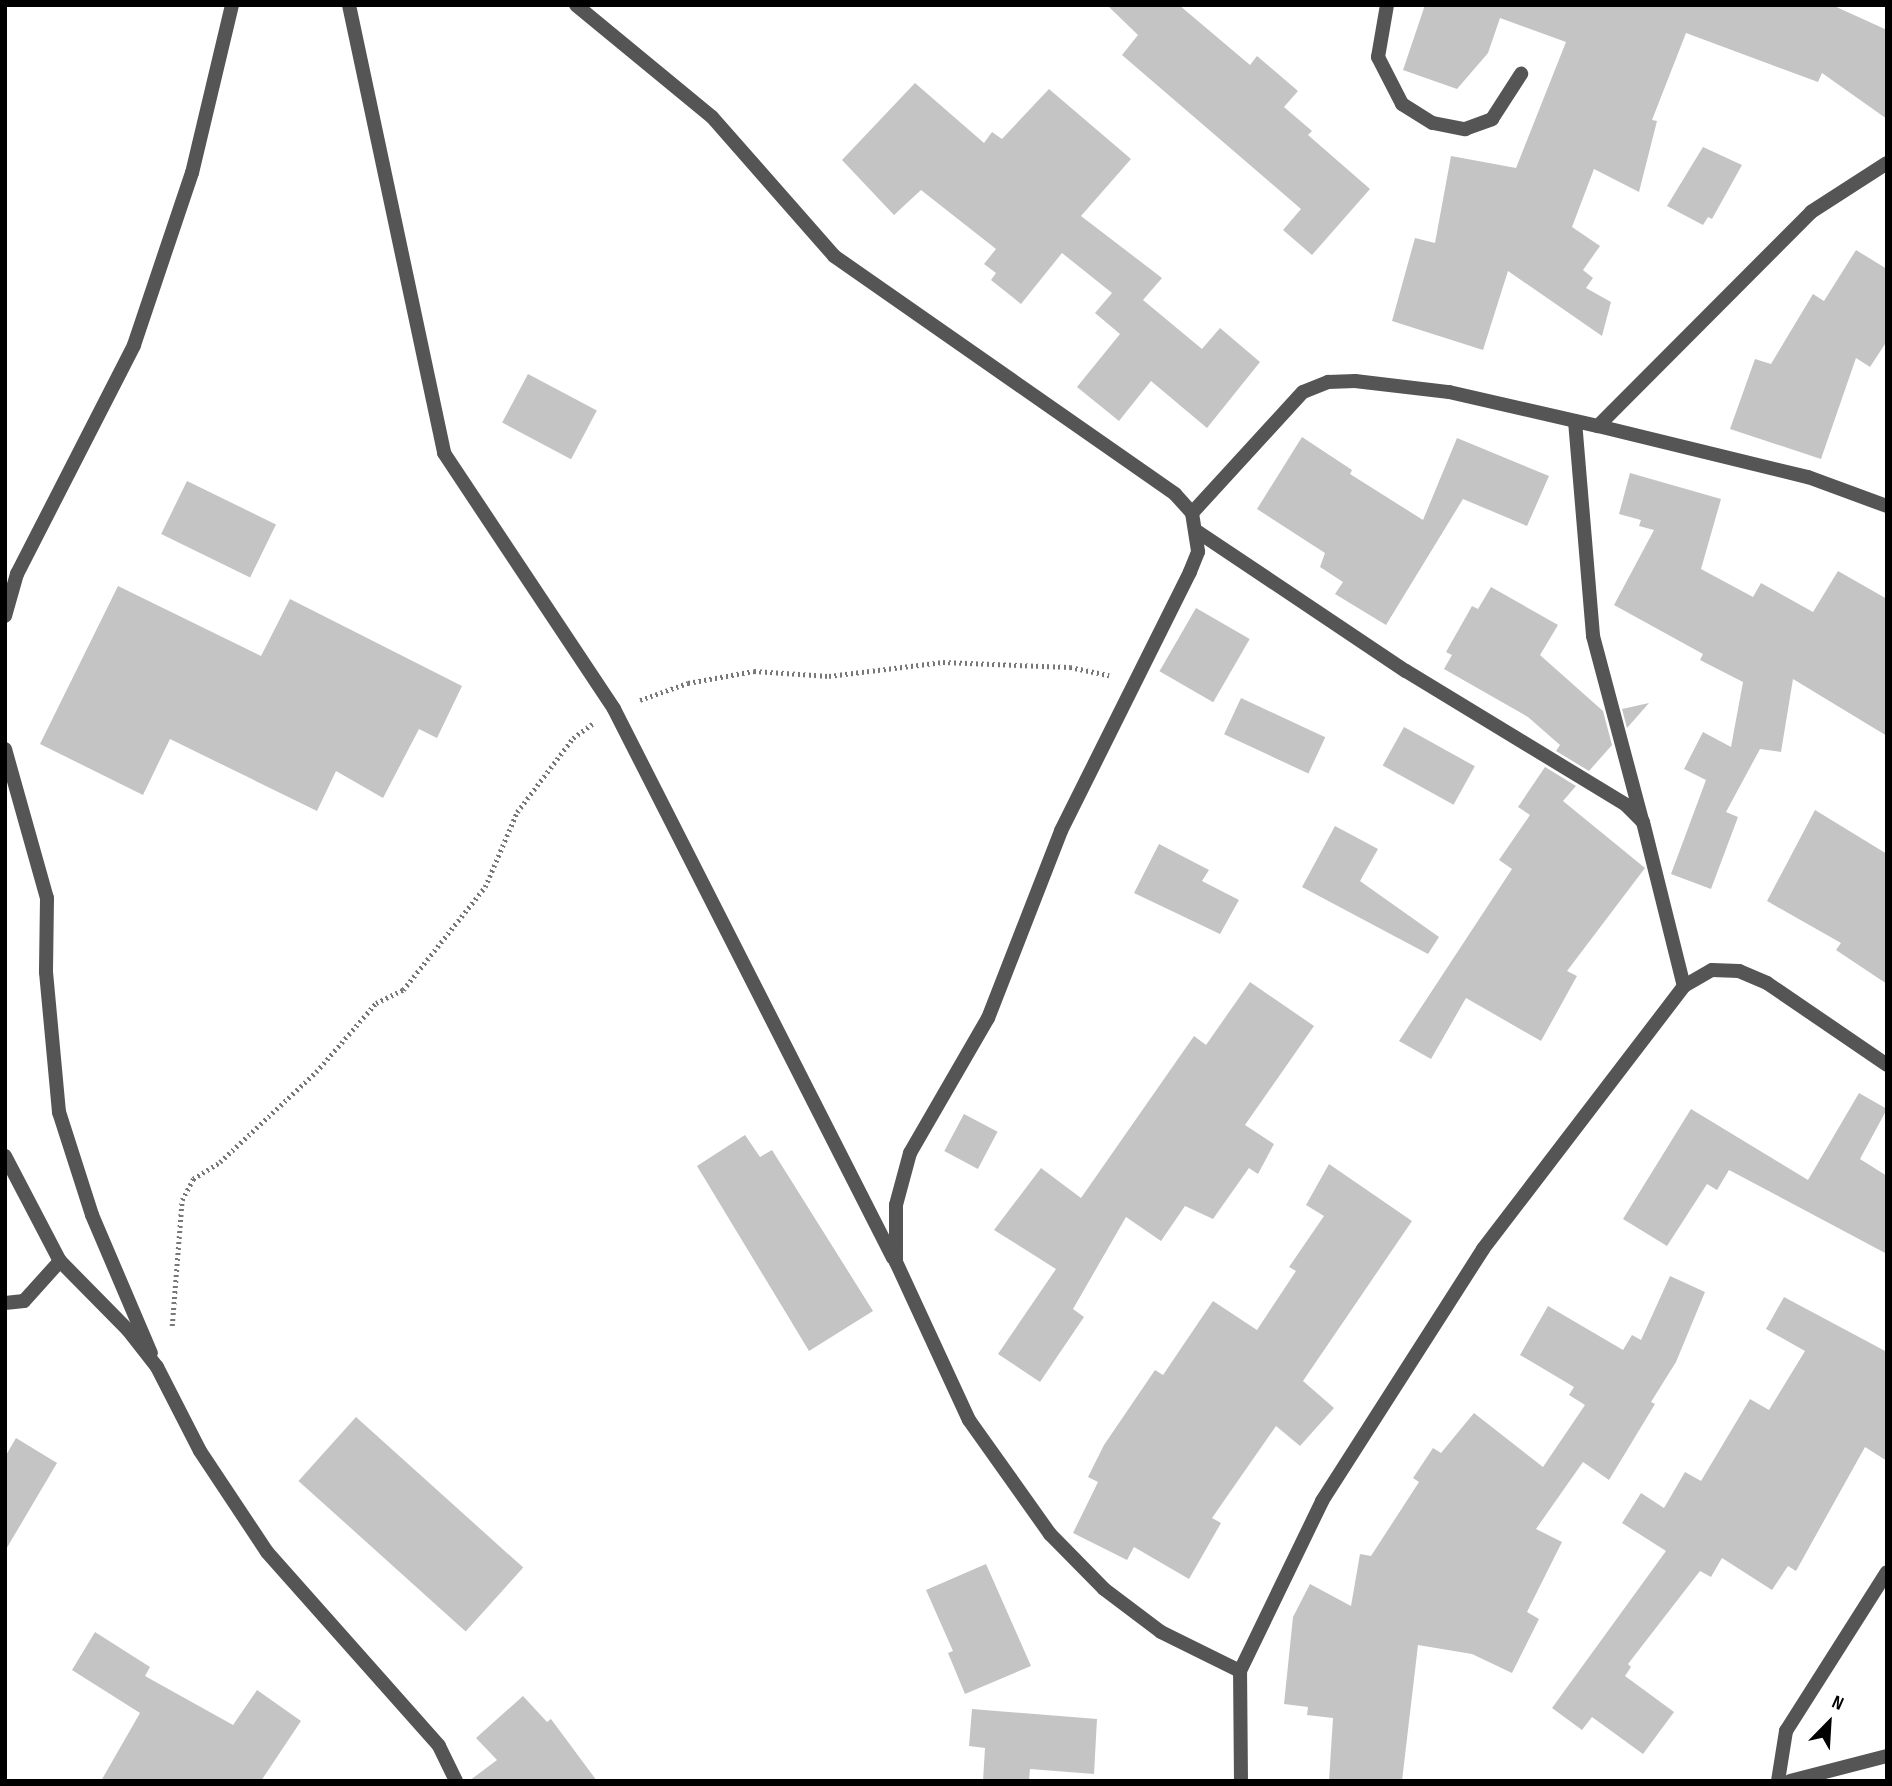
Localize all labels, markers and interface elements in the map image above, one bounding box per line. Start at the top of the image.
north arrow [1794,1688,1864,1758]
text: N [1828,1691,1847,1716]

